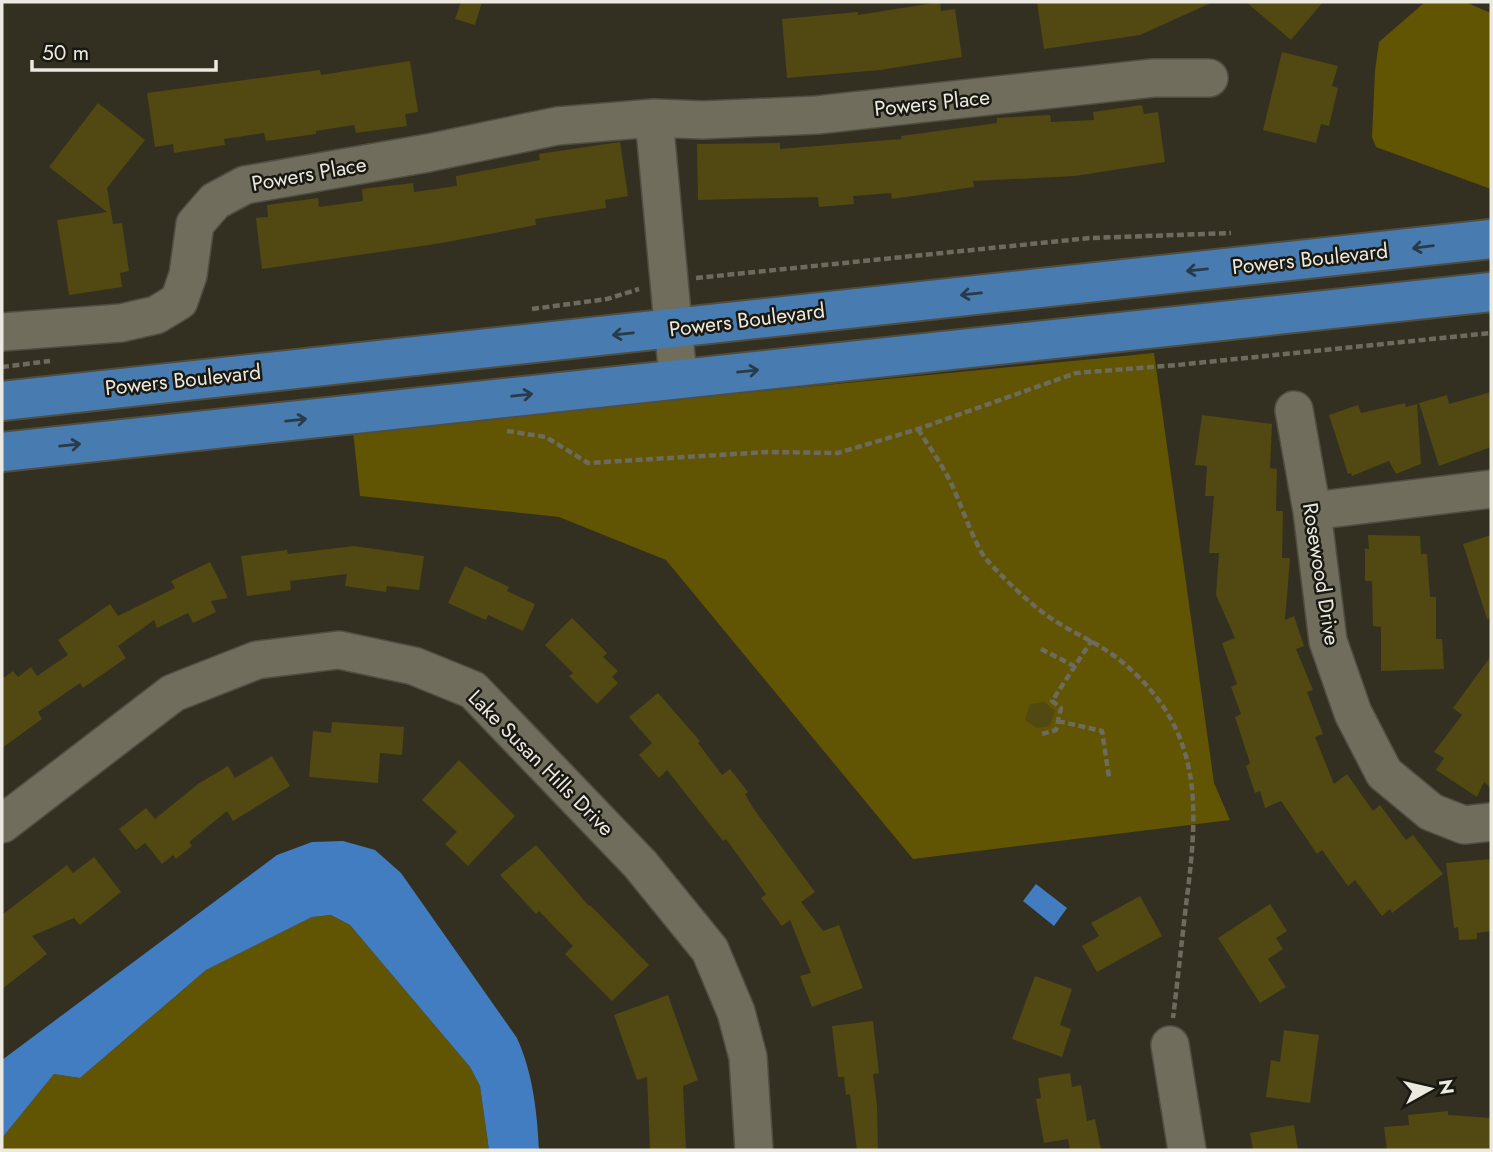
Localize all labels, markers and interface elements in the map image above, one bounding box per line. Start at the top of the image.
scale bar [32,28,215,72]
text: 50 m [42,38,89,68]
street label: Powers Place [873,82,991,124]
street label: Powers Place [249,149,369,199]
street label: Powers Boulevard [1230,236,1390,282]
one-way arrow [1413,240,1435,253]
one-way arrow [1186,264,1209,277]
one-way arrow [960,288,983,301]
street label: Powers Boulevard [667,296,827,344]
one-way arrow [612,327,635,340]
street label: Powers Boulevard [103,357,263,403]
one-way arrow [736,364,759,377]
one-way arrow [510,388,533,401]
one-way arrow [284,413,307,426]
one-way arrow [58,438,80,451]
street label: Rosewood Drive [1295,501,1347,648]
street label: Lake Susan Hills Drive [461,683,621,843]
north arrow [1395,1054,1465,1124]
text: N [1432,1077,1461,1096]

